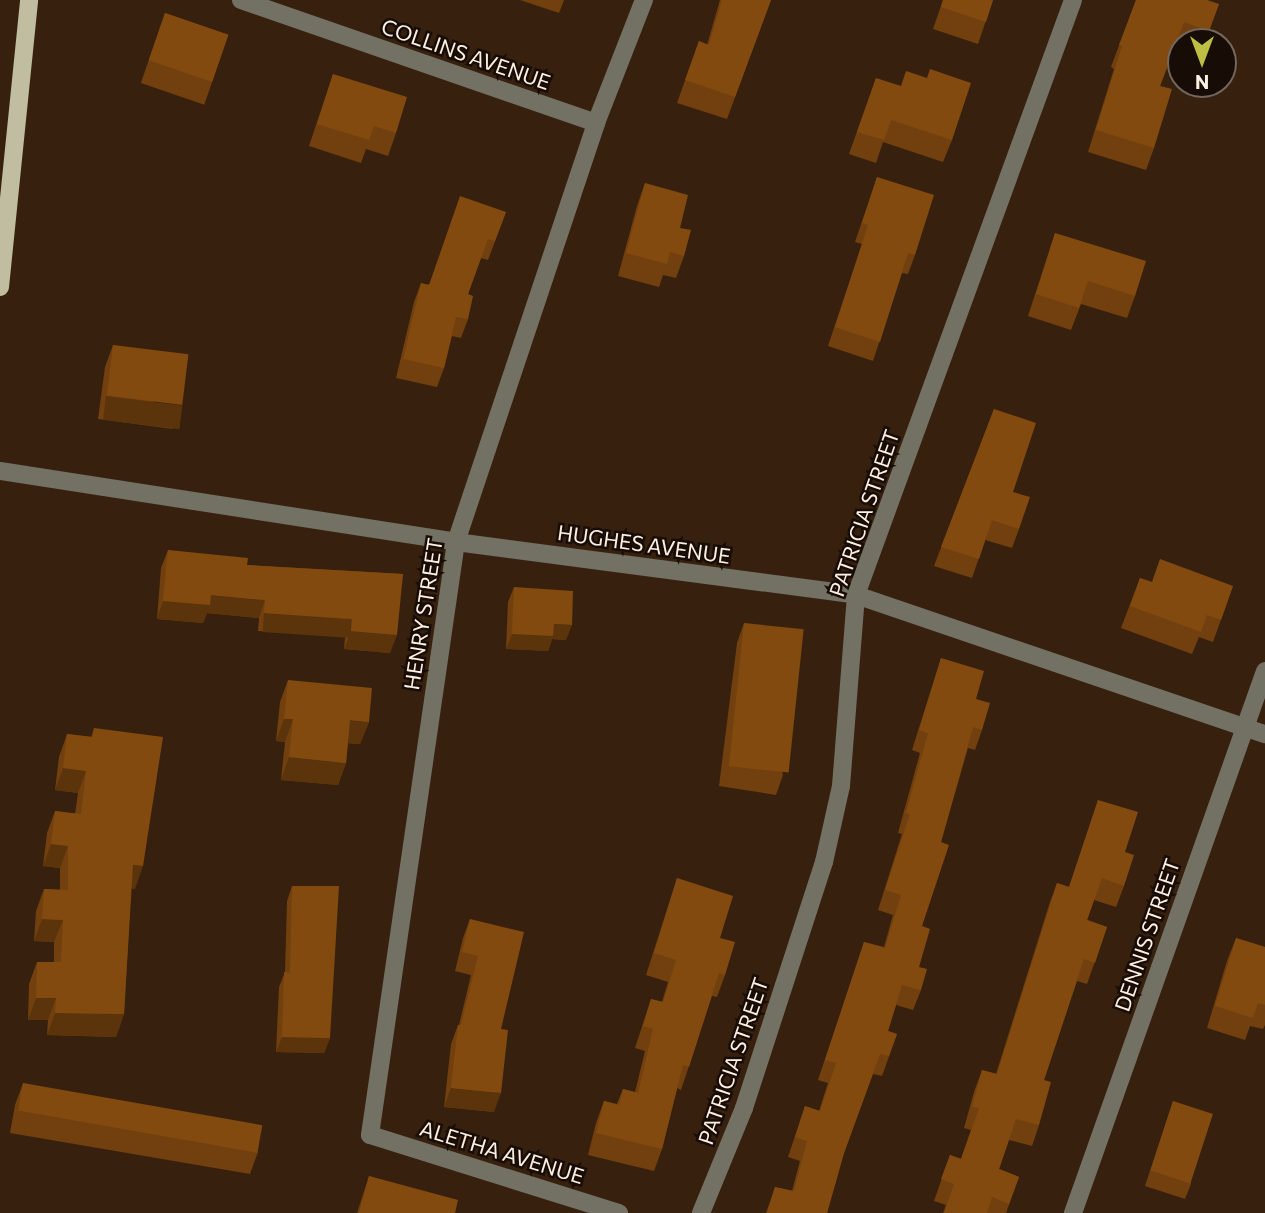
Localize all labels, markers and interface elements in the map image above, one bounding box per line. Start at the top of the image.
street label: COLLINS AVENUE [378,13,554,95]
north arrow [1167,28,1237,98]
text: N [1195,71,1209,94]
street label: PATRICIA STREET [824,426,904,600]
street label: HUGHES AVENUE [556,519,732,569]
street label: HENRY STREET [399,536,447,692]
street label: DENNIS STREET [1109,855,1185,1015]
street label: PATRICIA STREET [693,974,773,1148]
street label: ALETHA AVENUE [417,1115,587,1189]

